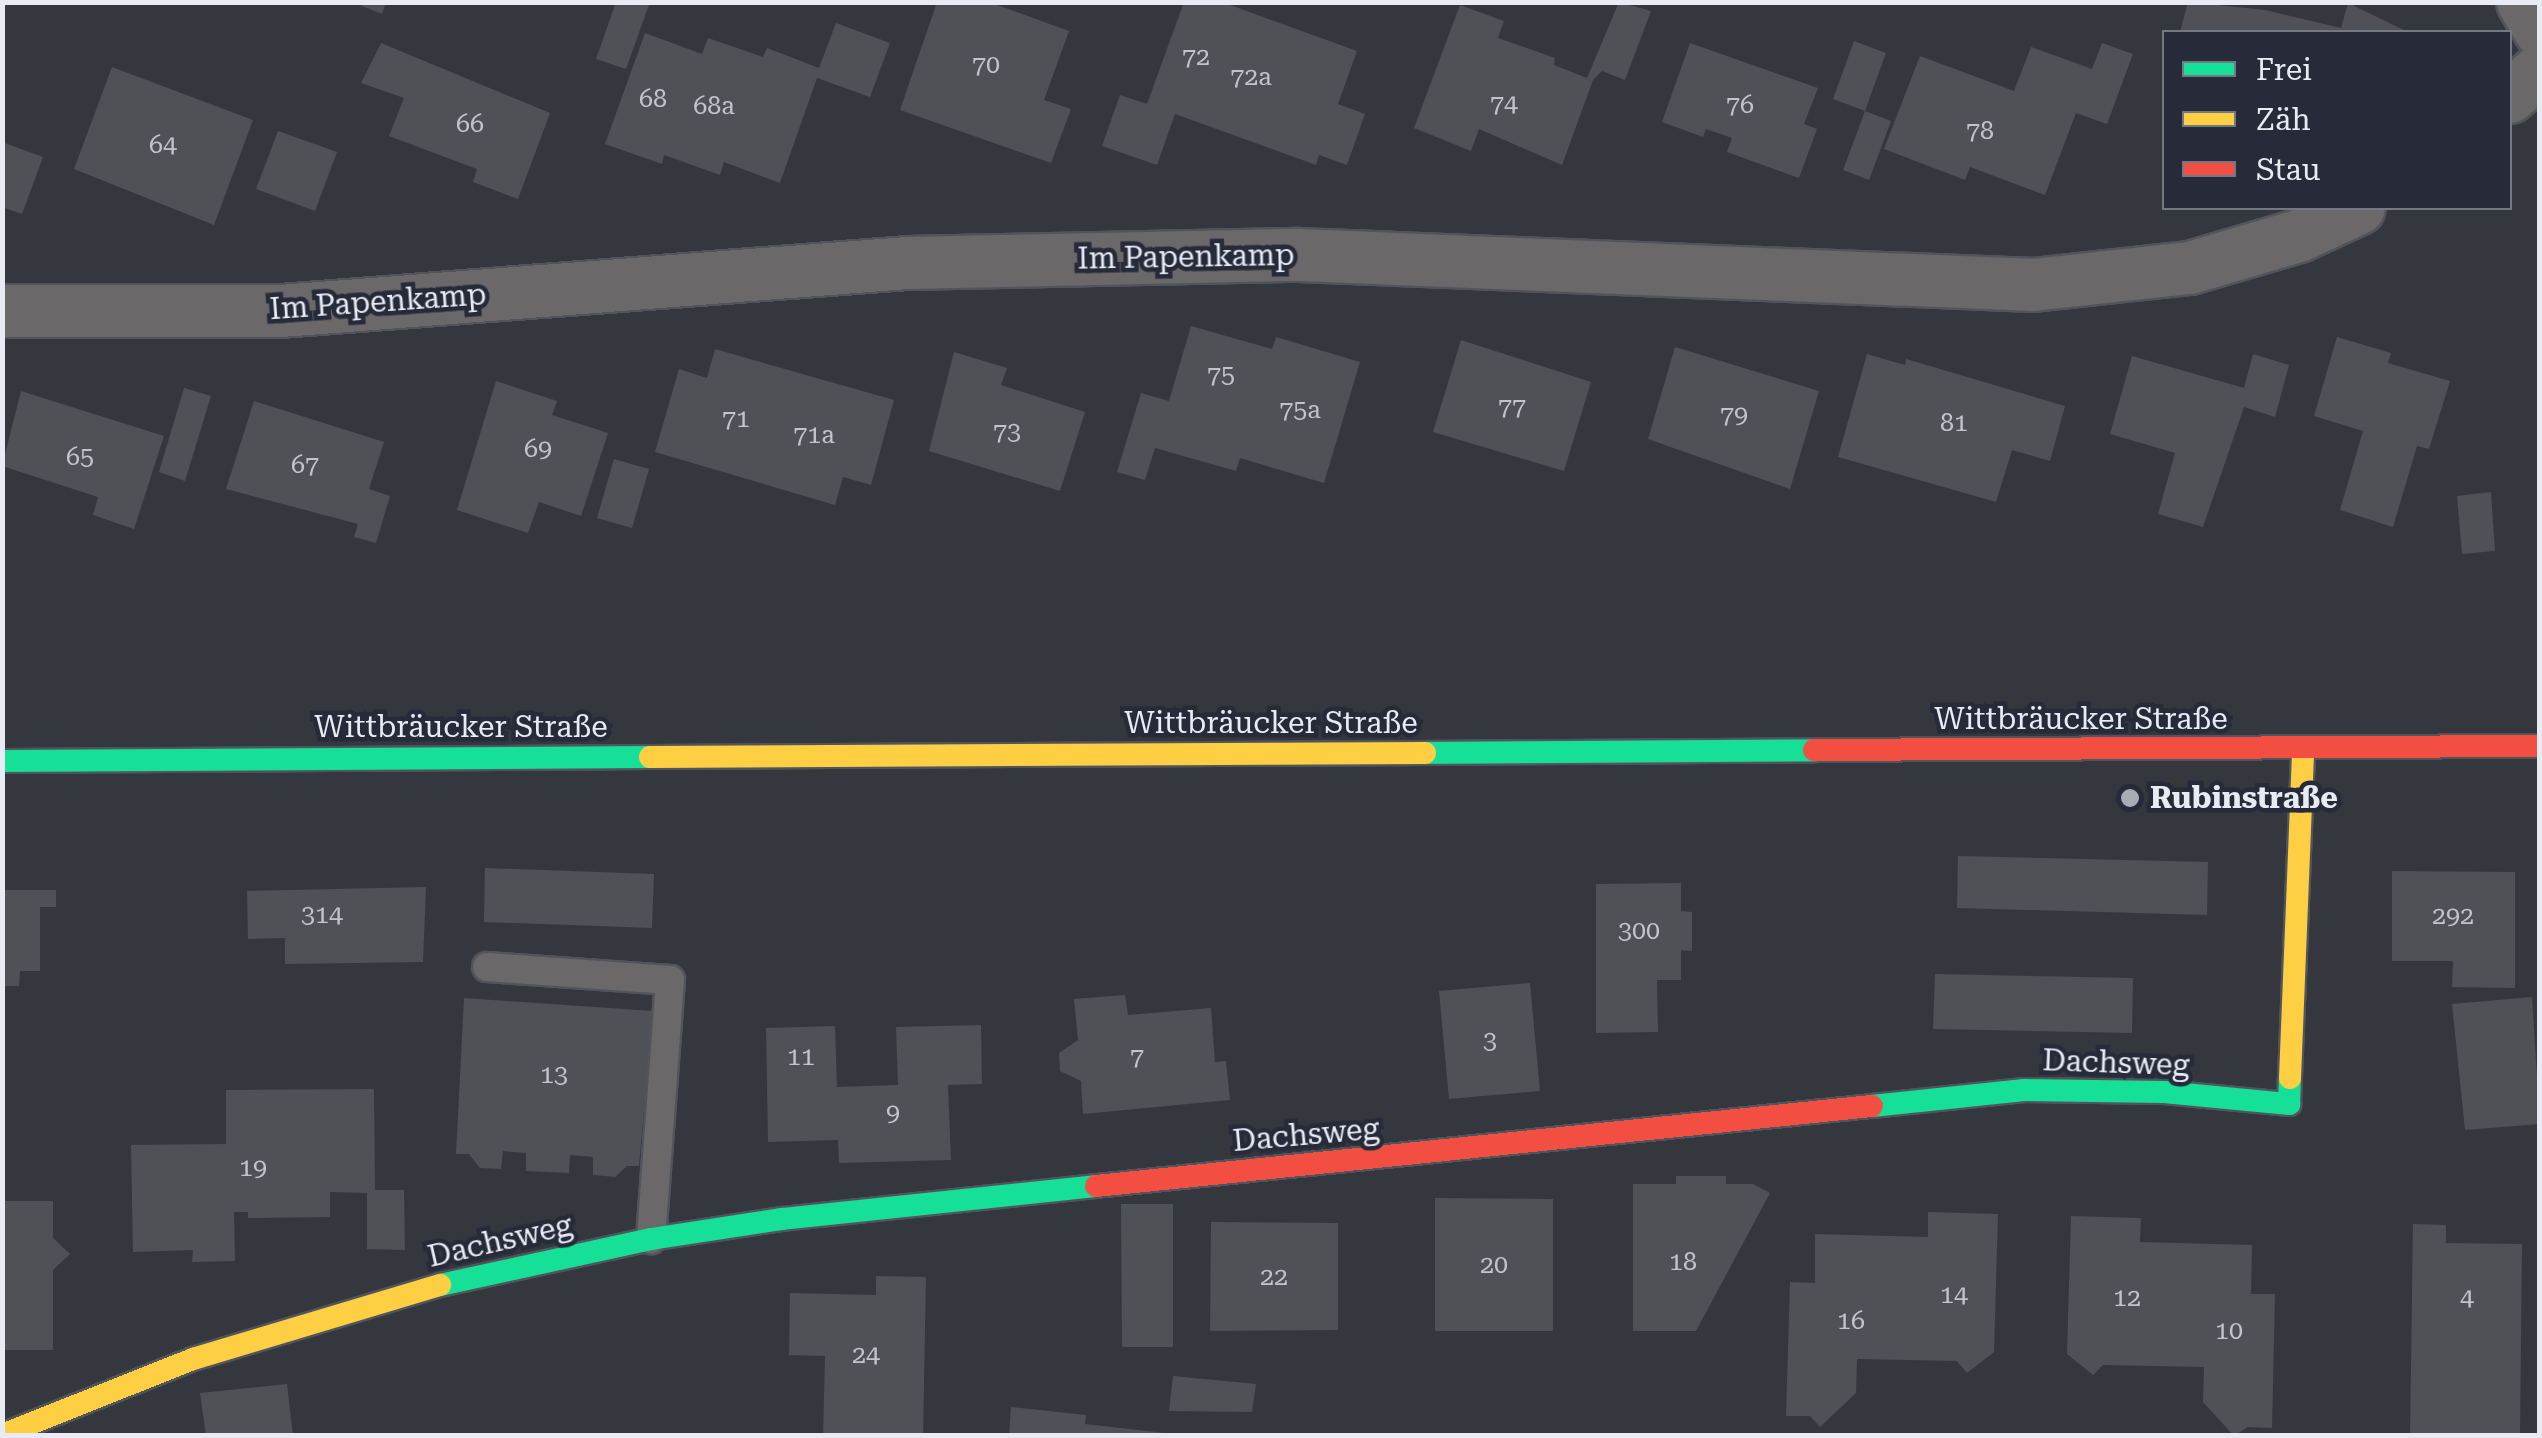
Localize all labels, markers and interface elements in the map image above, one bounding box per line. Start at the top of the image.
legend [2162,30,2512,210]
house number: 72 [1182,42,1210,72]
house number: 70 [972,50,1000,80]
text: Frei [2256,52,2312,87]
house number: 72a [1230,62,1272,92]
house number: 68 [639,84,667,114]
house number: 74 [1490,89,1518,119]
house number: 76 [1726,90,1754,120]
house number: 68a [693,91,735,121]
text: Zäh [2256,102,2311,137]
house number: 66 [456,109,484,139]
house number: 78 [1966,116,1994,146]
house number: 64 [149,130,177,160]
text: Stau [2256,152,2320,187]
street label: Im Papenkamp [1077,237,1295,277]
street label: Im Papenkamp [268,276,488,328]
house number: 75 [1207,360,1235,390]
house number: 77 [1498,392,1526,422]
house number: 75a [1279,395,1321,425]
house number: 79 [1720,400,1748,430]
house number: 71 [722,404,750,434]
house number: 81 [1940,408,1968,438]
house number: 73 [993,417,1021,447]
house number: 71a [793,420,835,450]
house number: 69 [524,434,552,464]
house number: 65 [66,442,94,472]
house number: 67 [291,450,319,480]
street label: Wittbräucker Straße [1934,701,2228,737]
street label: Wittbräucker Straße [1124,705,1418,741]
street label: Wittbräucker Straße [314,709,608,745]
place label: Rubinstraße [2150,780,2338,816]
marker: Rubinstraße [2119,787,2141,809]
house number: 314 [301,900,343,930]
house number: 292 [2432,901,2474,931]
house number: 300 [1618,916,1660,946]
house number: 3 [1483,1026,1497,1056]
house number: 11 [787,1042,815,1072]
house number: 7 [1130,1042,1144,1072]
street label: Dachsweg [2042,1042,2190,1084]
house number: 13 [540,1060,568,1090]
house number: 9 [886,1098,900,1128]
street label: Dachsweg [1231,1111,1381,1159]
house number: 19 [239,1153,267,1183]
street label: Dachsweg [424,1207,576,1275]
house number: 18 [1669,1247,1697,1277]
house number: 20 [1480,1250,1508,1280]
house number: 22 [1260,1262,1288,1292]
house number: 14 [1940,1280,1968,1310]
house number: 12 [2113,1283,2141,1313]
house number: 4 [2460,1283,2474,1313]
house number: 16 [1837,1306,1865,1336]
house number: 10 [2215,1316,2243,1346]
house number: 24 [852,1340,880,1370]

